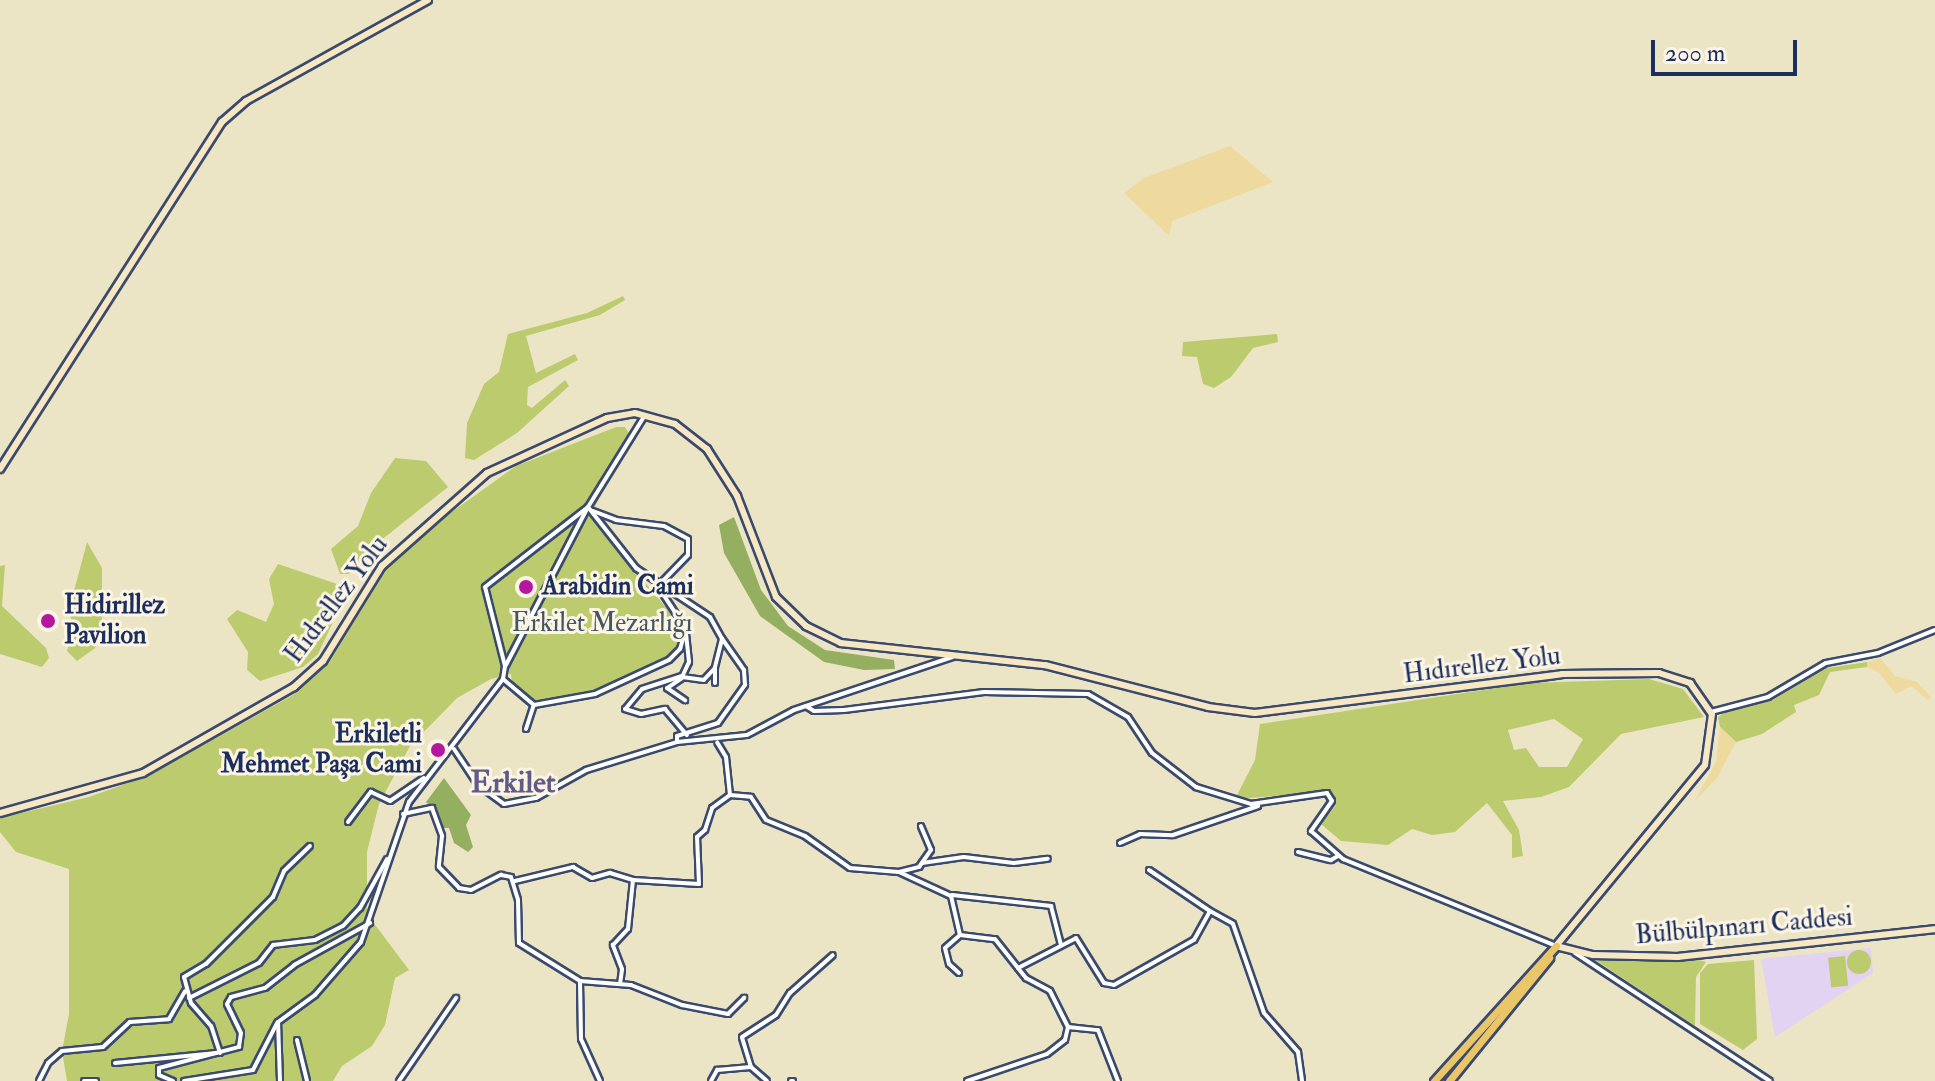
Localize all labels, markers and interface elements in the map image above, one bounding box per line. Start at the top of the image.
scale bar [1655,24,1801,74]
text: 200 m [1665,38,1725,69]
street label: Hıdrellez Yolu [279,530,395,670]
place label: Arabidin Cami [542,571,694,603]
marker: Arabidin Cami [517,578,535,596]
place label: Hidirillez Pavilion [64,590,165,652]
park label: Erkilet Mezarlığı [512,608,692,640]
marker: Hidirillez Pavilion [39,612,57,630]
street label: Hıdırellez Yolu [1402,641,1562,691]
place label: Erkiletli Mehmet Paşa Cami [221,719,422,780]
marker: Erkiletli Mehmet Paşa Cami [429,741,447,759]
district label: Erkilet [471,765,555,801]
street label: Bülbülpınarı Caddesi [1634,902,1854,952]

